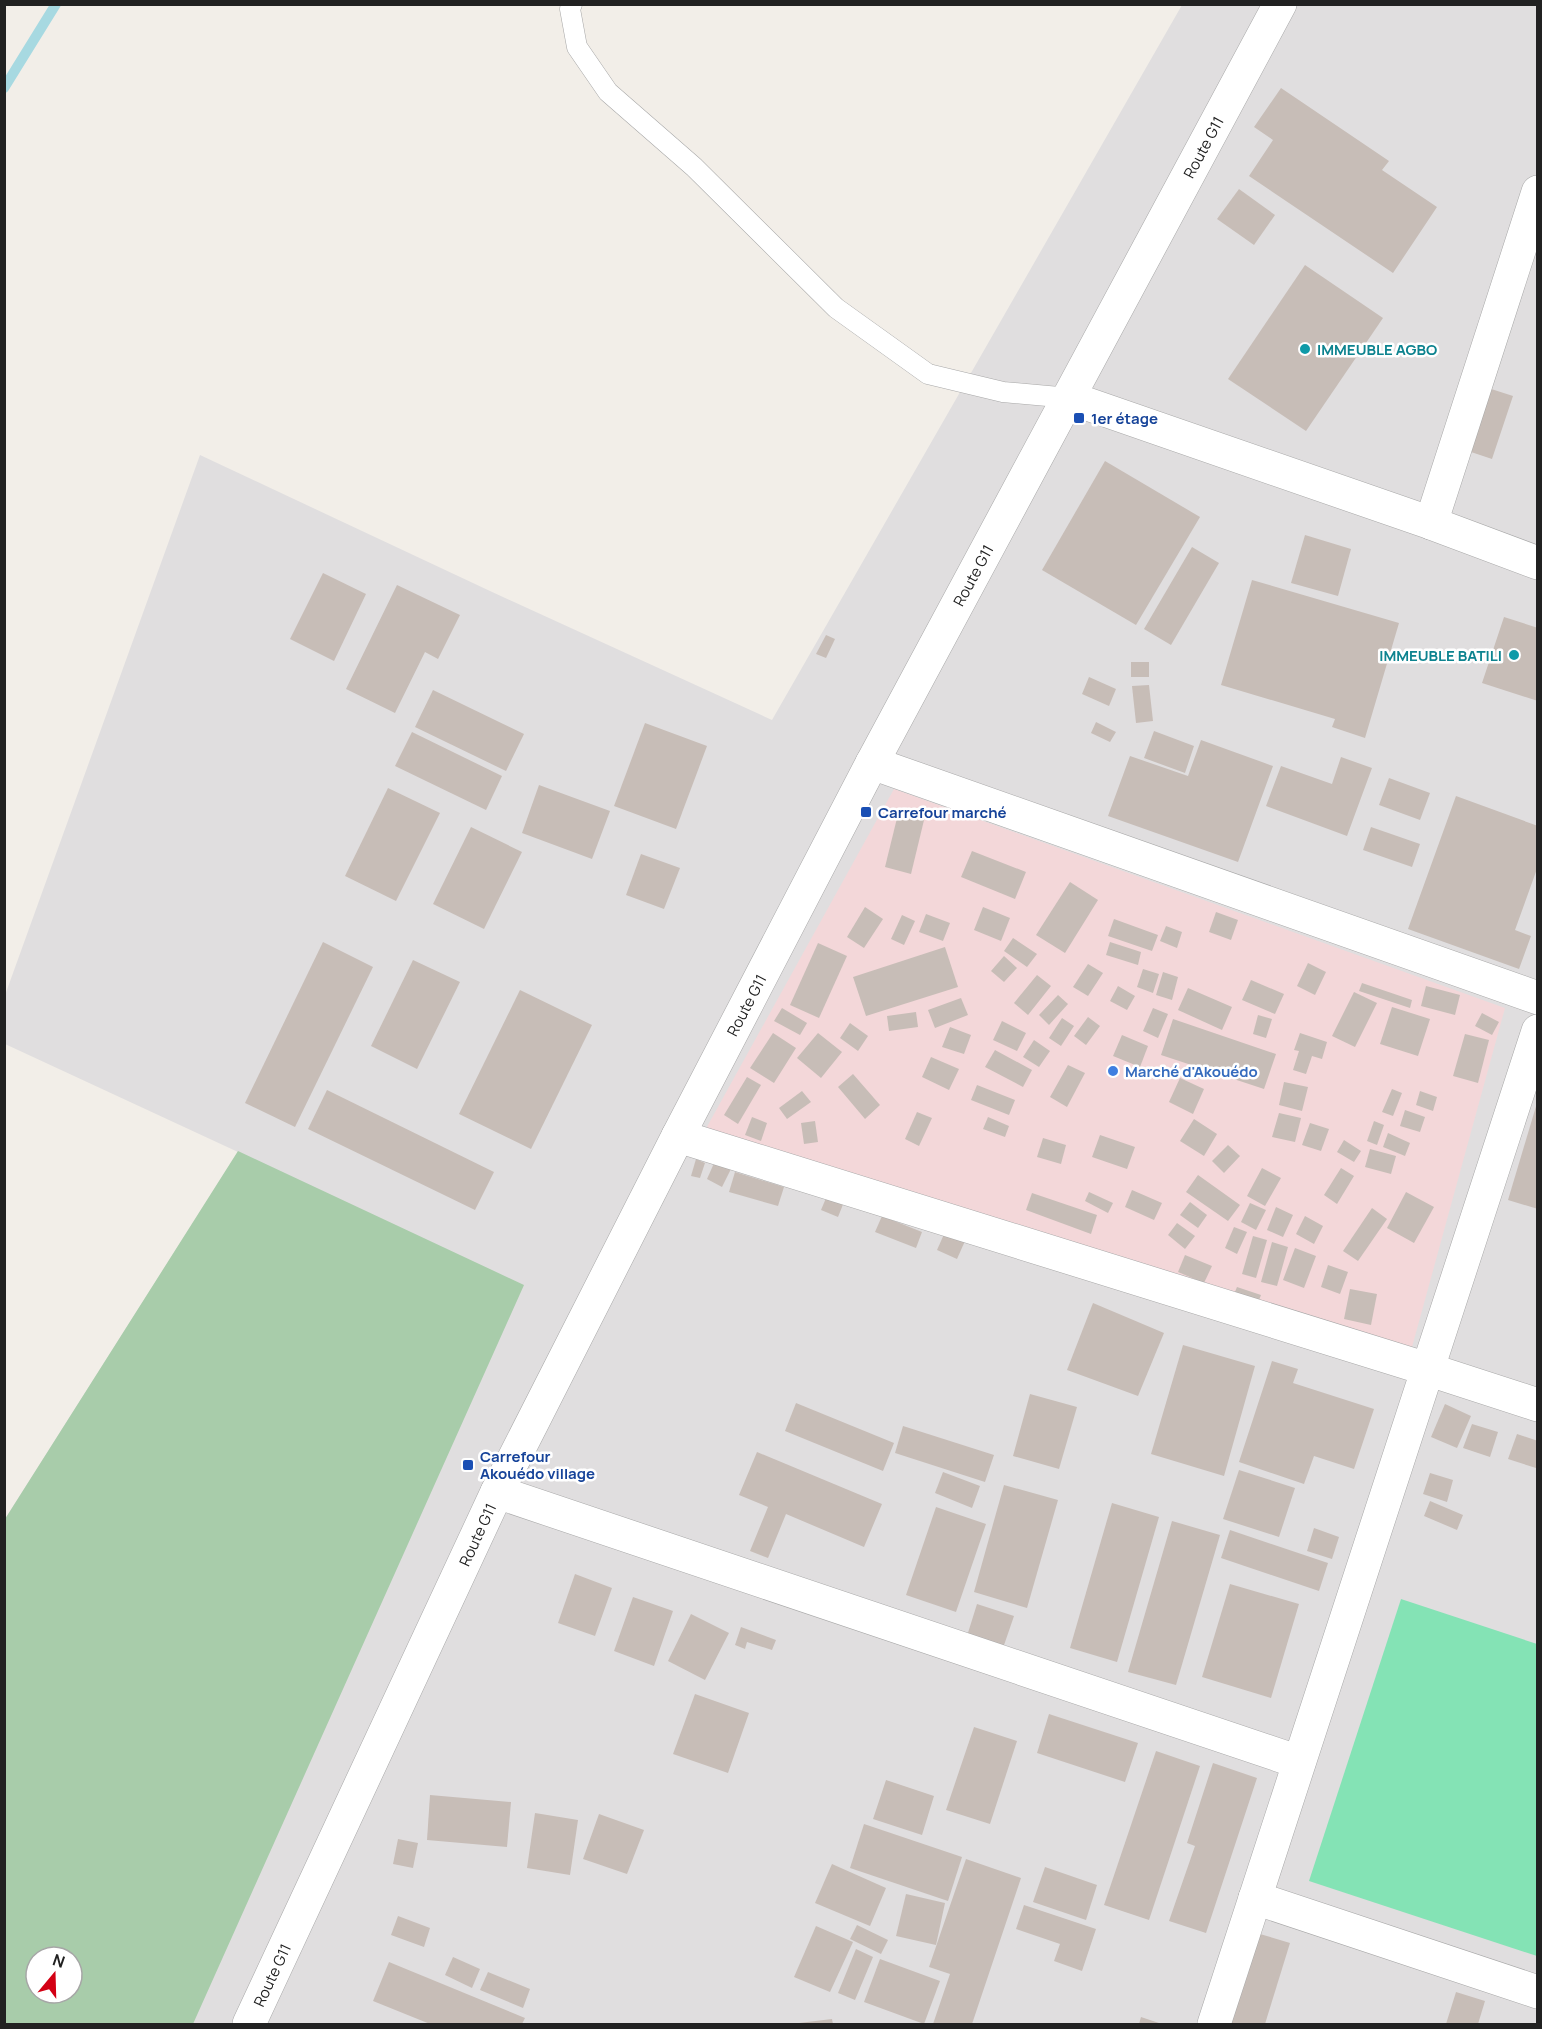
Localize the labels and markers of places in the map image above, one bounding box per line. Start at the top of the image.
place label: IMMEUBLE AGBO [1317,339,1437,360]
marker: IMMEUBLE AGBO [1298,342,1312,356]
place label: 1er étage [1091,408,1158,429]
marker: 1er étage [1072,411,1086,425]
place label: IMMEUBLE BATILI [1379,645,1502,666]
marker: IMMEUBLE BATILI [1507,648,1521,662]
place label: Carrefour marché [878,802,1007,823]
marker: Carrefour marché [859,805,873,819]
place label: Marché d'Akouédo [1125,1061,1258,1082]
marker: Marché d'Akouédo [1106,1064,1120,1078]
place label: Carrefour Akouédo village [480,1446,595,1484]
marker: Carrefour Akouédo village [461,1458,475,1472]

